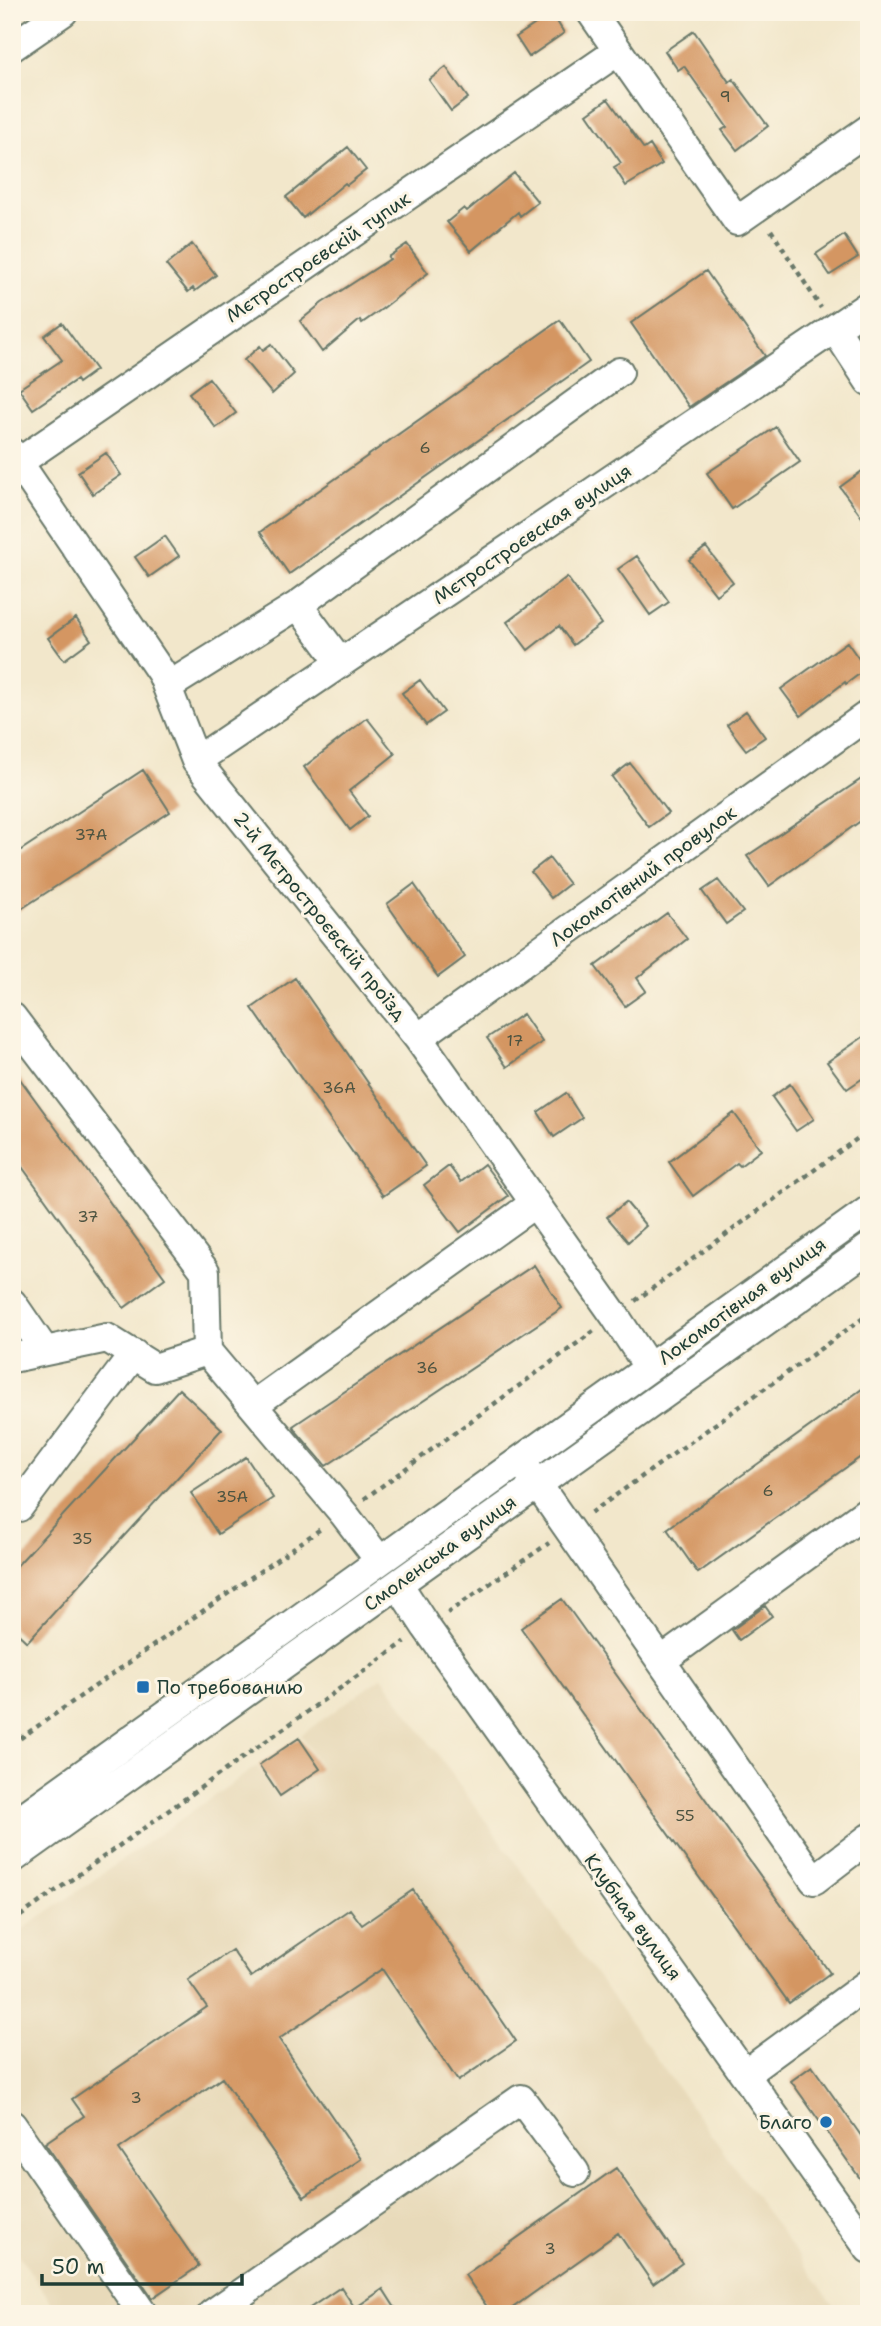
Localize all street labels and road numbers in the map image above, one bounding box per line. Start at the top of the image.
street label: Мєтростроєвскій тупик [221,186,415,328]
street label: Мєтростроєвская вулиця [428,458,636,610]
street label: Локомотівний провулок [545,800,741,952]
street label: 2-й Мєтростроєвскій проїзд [228,806,412,1026]
street label: Локомотівная вулиця [653,1232,831,1370]
street label: Смоленська вулиця [359,1489,521,1617]
street label: Клубная вулиця [579,1849,687,1985]

